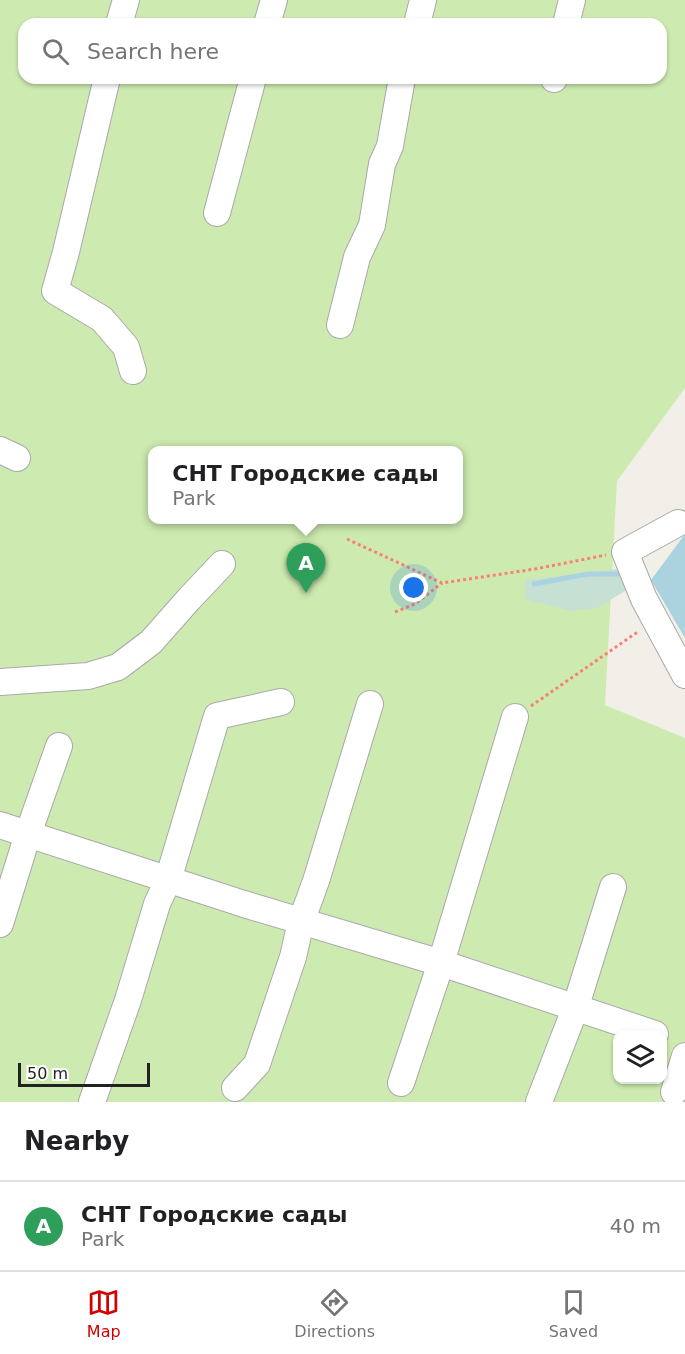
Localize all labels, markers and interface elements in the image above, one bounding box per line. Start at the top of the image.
search box [18,18,667,84]
icon: search [39,35,72,68]
text: Search here [87,39,219,64]
popup [148,446,463,524]
text: СНТ Городские сады [172,461,439,486]
text: Park [172,486,215,510]
pin: A [286,544,326,593]
your location [399,573,428,602]
map controls [613,1030,667,1084]
button: layers [613,1030,667,1084]
scale bar [18,1060,150,1088]
text: 50 m [27,1064,68,1083]
text: Nearby [24,1126,129,1156]
text: СНТ Городские сады [81,1202,348,1227]
text: A [36,1214,51,1238]
text: 40 m [610,1214,661,1238]
text: Park [81,1227,124,1251]
tab: Map [87,1286,121,1341]
tab: Directions [294,1286,375,1341]
tab: Saved [549,1286,598,1341]

